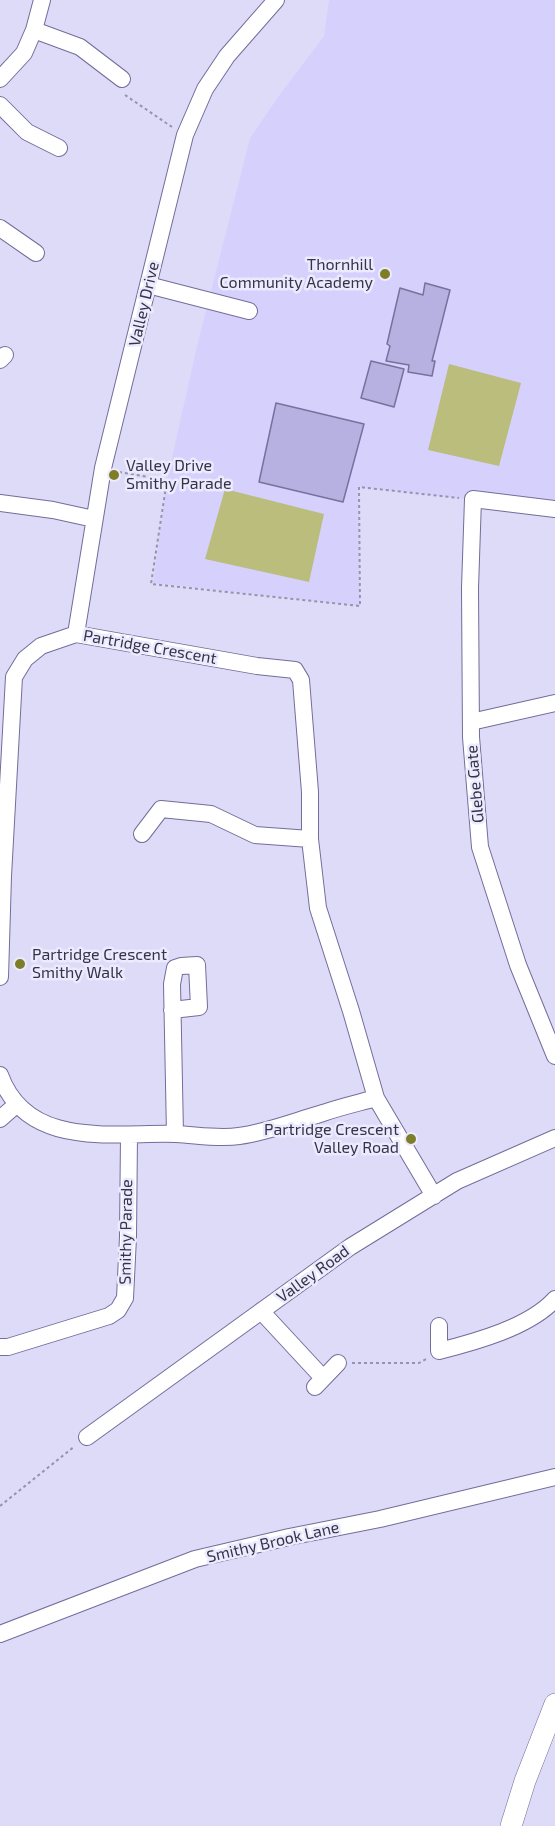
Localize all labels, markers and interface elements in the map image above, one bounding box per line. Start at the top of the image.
place label: Thornhill Community Academy [219,255,373,293]
street label: Valley Drive [125,260,163,348]
marker: Thornhill Community Academy [378,267,392,281]
place label: Valley Drive Smithy Parade [126,456,232,494]
marker: Valley Drive Smithy Parade [107,468,121,482]
street label: Partridge Crescent [82,626,218,668]
street label: Glebe Gate [462,744,488,824]
place label: Partridge Crescent Smithy Walk [32,945,167,983]
marker: Partridge Crescent Smithy Walk [13,957,27,971]
place label: Partridge Crescent Valley Road [264,1120,399,1158]
marker: Partridge Crescent Valley Road [404,1132,418,1146]
street label: Smithy Parade [115,1179,137,1285]
street label: Valley Road [273,1241,353,1307]
street label: Smithy Brook Lane [205,1517,341,1567]

